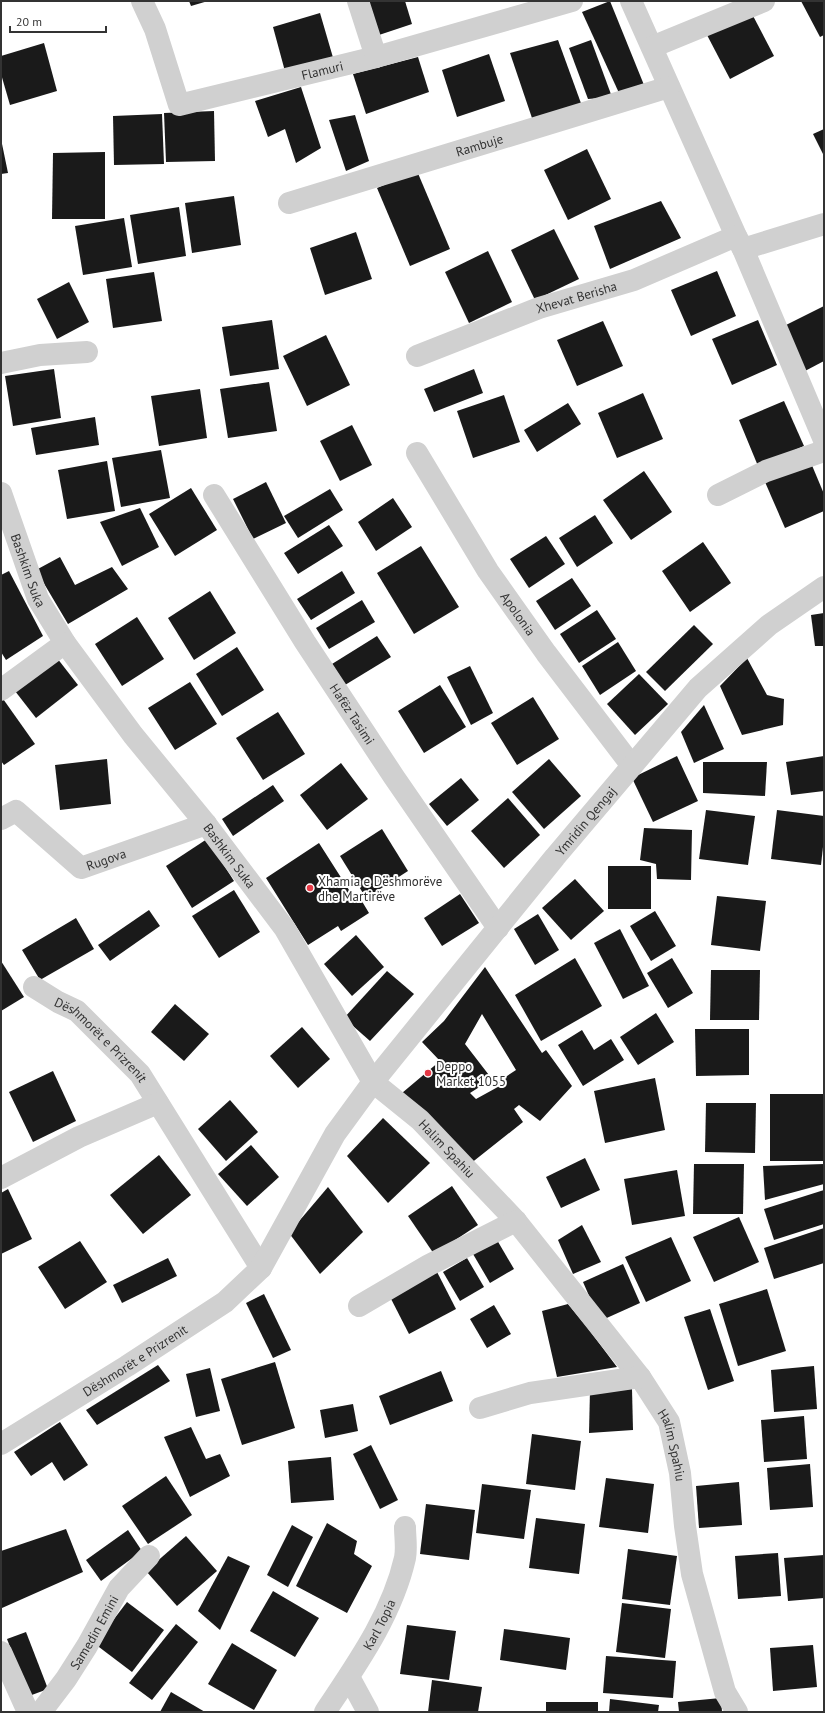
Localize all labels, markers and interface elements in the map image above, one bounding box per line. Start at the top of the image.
scale bar [10,8,106,34]
text: 20 m [16,14,42,29]
street label: Flamuri [300,57,345,83]
street label: Rambuje [454,130,505,160]
street label: Xhevat Berisha [534,277,619,317]
street label: Bashkim Suka [7,531,50,610]
street label: Apolonia [497,589,539,639]
street label: Hafëz Tasimi [326,680,379,748]
street label: Ymridin Qengaj [552,783,620,859]
street label: Bashkim Suka [200,820,260,892]
street label: Rugova [84,844,128,874]
place label: Xhamia e Dëshmorëve dhe Martirëve [318,873,442,905]
marker: Xhamia e Dëshmorëve dhe Martirëve [305,883,315,893]
street label: Dëshmorët e Prizrenit [52,993,152,1086]
place label: Deppo Market 1055 [436,1058,506,1090]
marker: Deppo Market 1055 [423,1068,433,1078]
street label: Halim Spahiu [415,1116,479,1181]
street label: Dëshmorët e Prizrenit [79,1320,191,1400]
street label: Halim Spahiu [654,1405,689,1482]
street label: Samedin Emini [66,1592,122,1673]
street label: Karl Topia [359,1597,399,1653]

